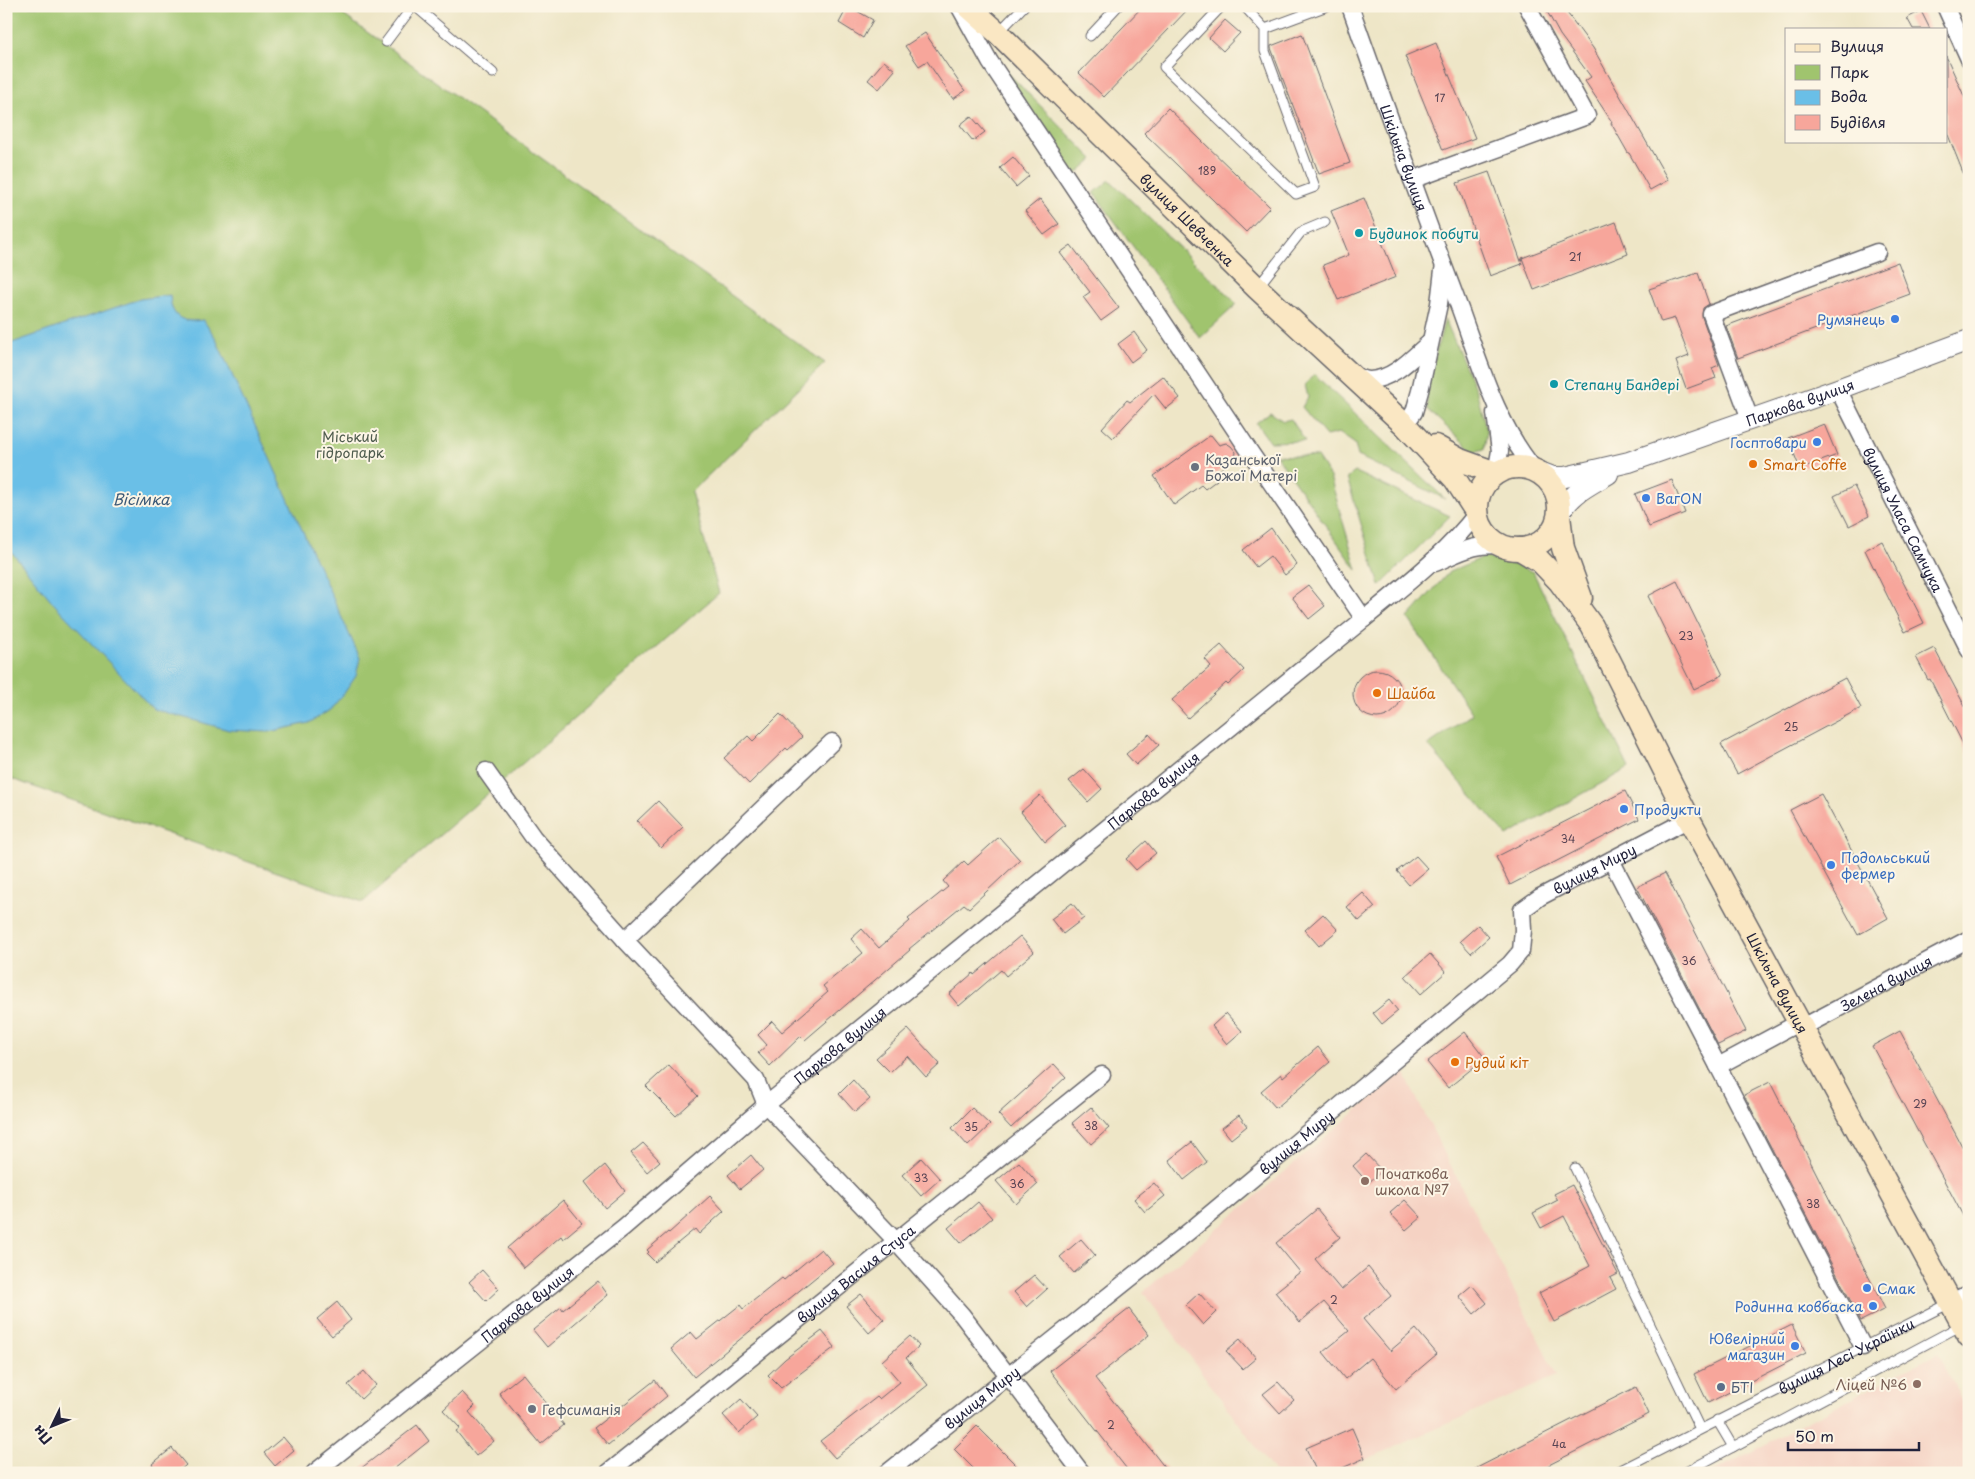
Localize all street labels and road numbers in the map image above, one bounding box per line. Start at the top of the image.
street label: Шкільна вулиця [1375,102,1433,214]
street label: вулиця Шевченка [1135,168,1239,271]
street label: Паркова вулиця [1743,373,1857,431]
street label: вулиця Уласа Самчука [1858,443,1949,596]
street label: Паркова вулиця [1103,746,1204,834]
street label: вулиця Миру [1549,838,1639,899]
street label: Шкільна вулиця [1742,929,1814,1037]
street label: Зелена вулиця [1836,950,1936,1016]
street label: Паркова вулиця [789,1001,890,1089]
street label: вулиця Миру [1254,1105,1338,1180]
street label: вулиця Василя Стуса [792,1219,920,1328]
street label: Паркова вулиця [476,1260,578,1347]
street label: вулиця Лесі Українки [1774,1312,1918,1399]
street label: вулиця Миру [939,1361,1024,1434]

